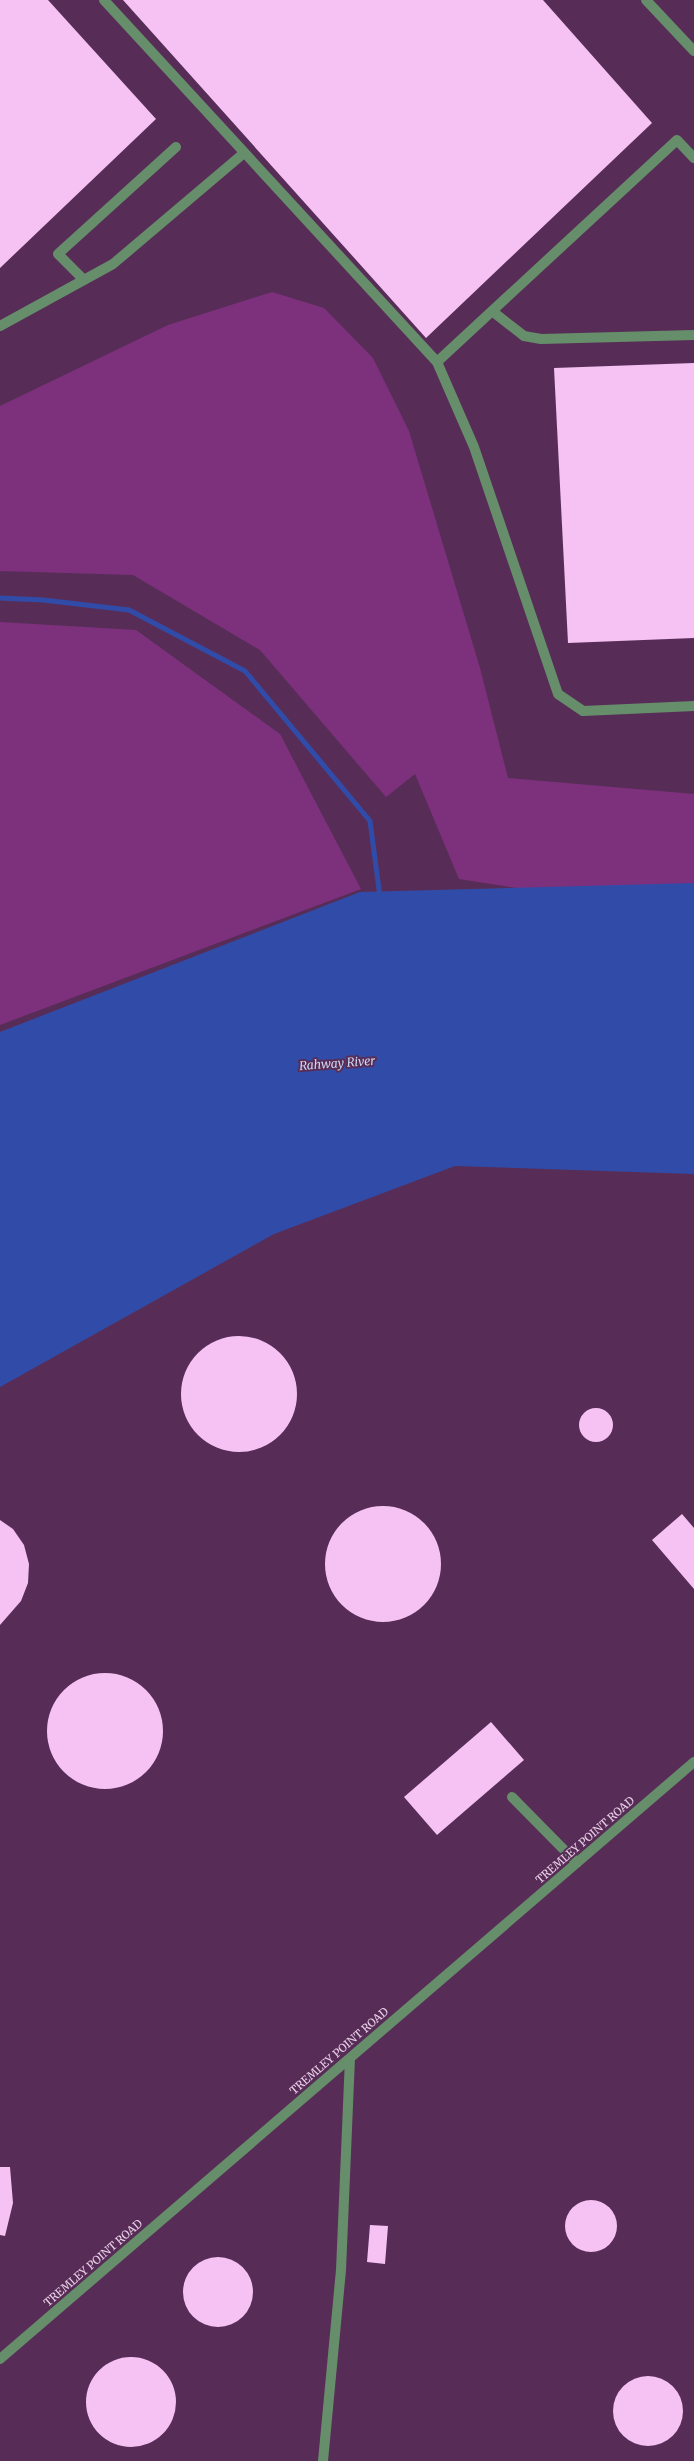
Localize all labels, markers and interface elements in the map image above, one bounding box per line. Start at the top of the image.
water label: Rahway River [299,1053,377,1073]
street label: TREMLEY POINT ROAD [533,1793,637,1887]
street label: TREMLEY POINT ROAD [287,2004,391,2098]
street label: TREMLEY POINT ROAD [41,2216,145,2310]

